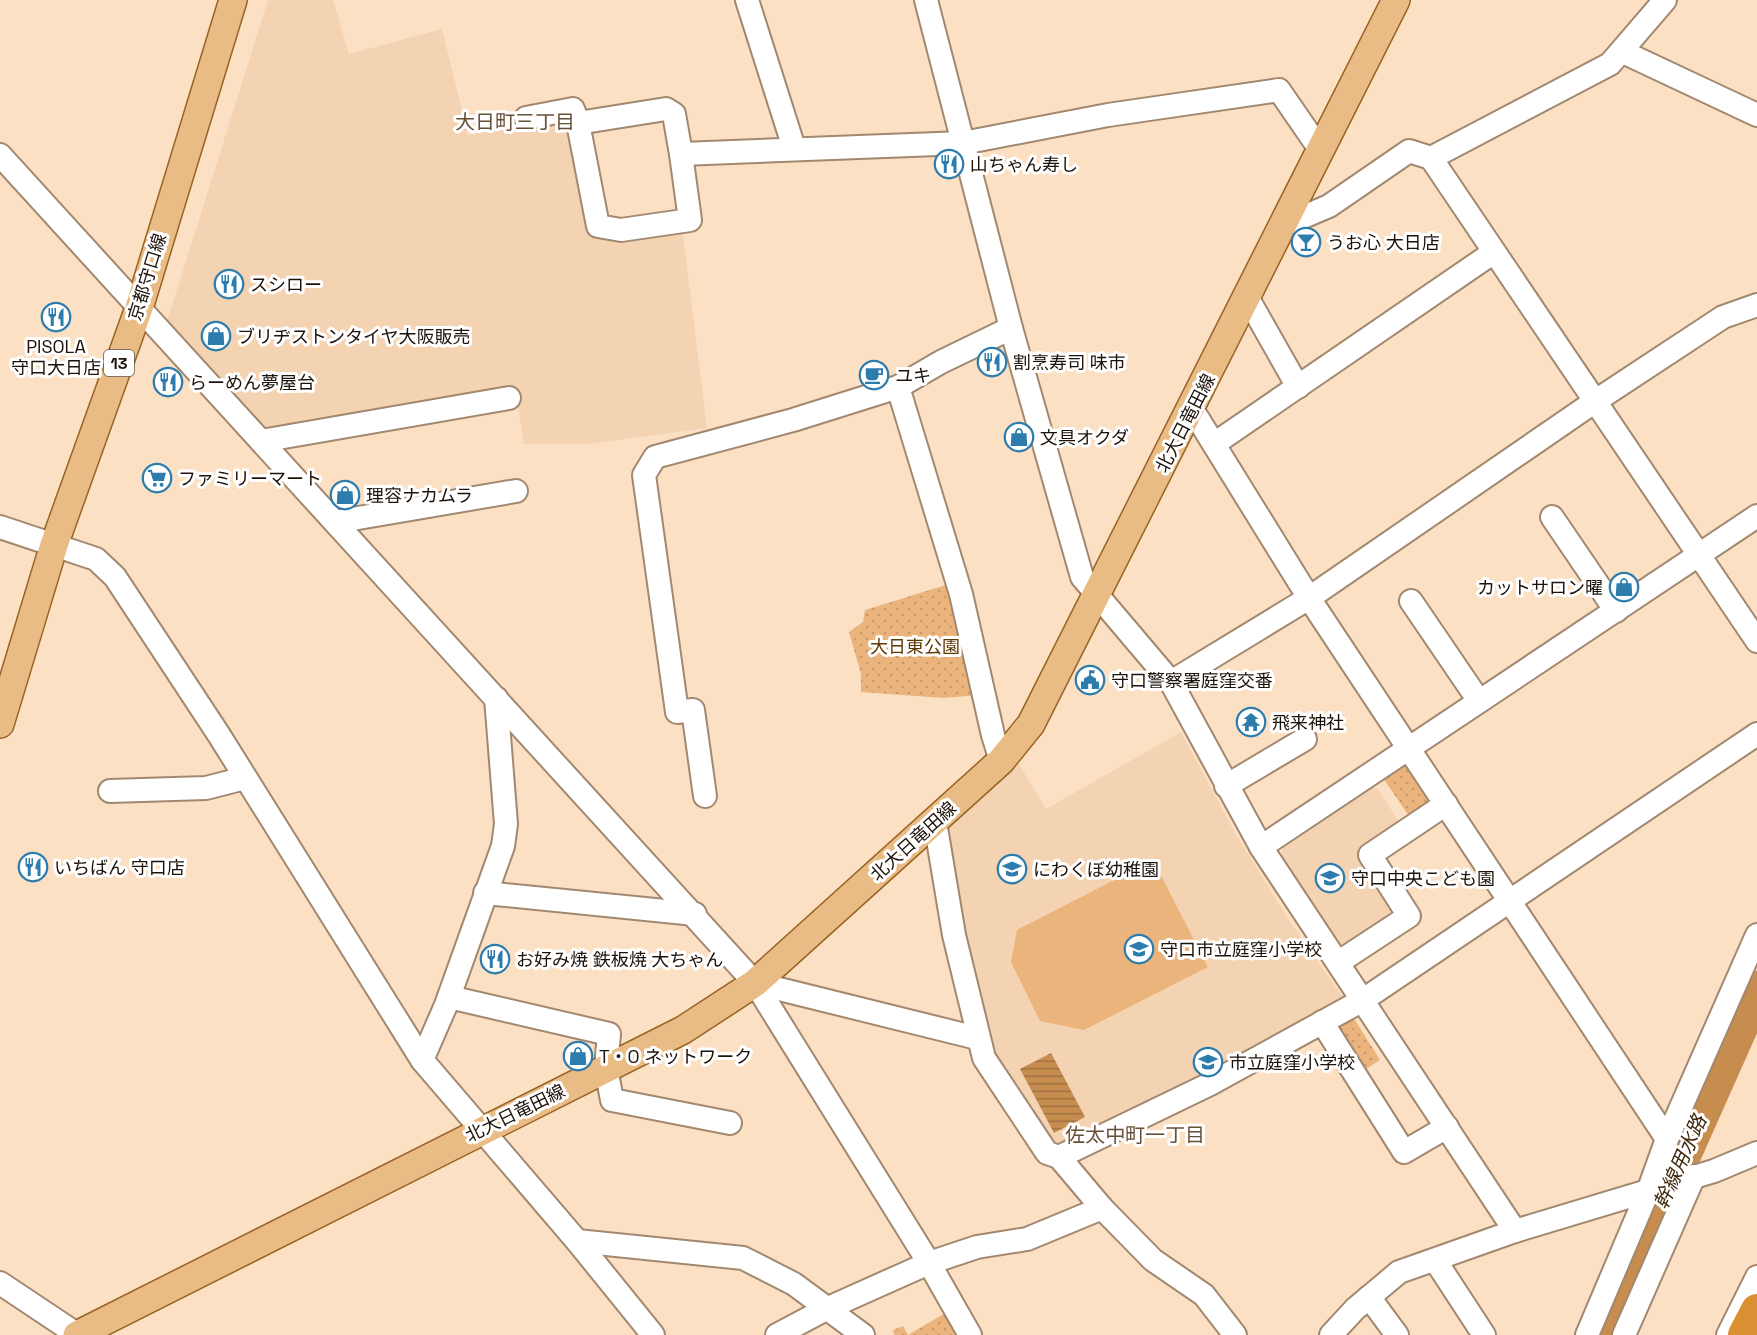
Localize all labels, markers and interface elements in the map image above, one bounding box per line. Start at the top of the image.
district label: 大日町三丁目 [455,109,575,135]
restaurant icon: 山ちゃん寿し [933,148,965,180]
place label: 山ちゃん寿し [970,153,1078,176]
bar icon: うお心 大日店 [1290,226,1322,258]
street label: 京都守口線 [123,231,171,323]
place label: うお心 大日店 [1327,231,1440,254]
restaurant icon: スシロー [213,268,245,300]
place label: スシロー [250,273,322,296]
restaurant icon: PISOLA 守口大日店 [40,301,72,333]
shop icon: ブリヂストンタイヤ大阪販売 [200,320,232,352]
place label: ブリヂストンタイヤ大阪販売 [237,325,470,348]
place label: PISOLA 守口大日店 [11,335,101,379]
restaurant icon: 割烹寿司 味市 [976,346,1008,378]
road number: 13 [104,350,134,376]
place label: 割烹寿司 味市 [1013,351,1126,374]
cafe icon: ユキ [858,359,890,391]
place label: ユキ [895,364,931,387]
restaurant icon: らーめん夢屋台 [152,366,184,398]
street label: 北大日竜田線 [1150,370,1220,476]
place label: らーめん夢屋台 [189,371,315,394]
shop icon: 文具オクダ [1003,421,1035,453]
place label: 文具オクダ [1040,426,1129,449]
supermarket icon: ファミリーマート [141,462,173,494]
place label: ファミリーマート [178,467,322,490]
shop icon: 理容ナカムラ [329,479,361,511]
place label: 理容ナカムラ [366,484,473,507]
shop icon: カットサロン曜 [1608,571,1640,603]
place label: カットサロン曜 [1477,576,1603,599]
park label: 大日東公園 [870,635,960,658]
public building icon: 守口警察署庭窪交番 [1074,664,1106,696]
place label: 守口警察署庭窪交番 [1111,669,1273,692]
temple icon: 飛来神社 [1235,706,1267,738]
place label: 飛来神社 [1272,711,1344,734]
street label: 北大日竜田線 [865,796,961,886]
restaurant icon: いちばん 守口店 [17,851,49,883]
school or university icon: にわくぼ幼稚園 [996,853,1028,885]
place label: いちばん 守口店 [54,856,185,879]
place label: にわくぼ幼稚園 [1033,858,1159,881]
school or university icon: 守口中央こども園 [1314,862,1346,894]
place label: 守口中央こども園 [1351,867,1495,890]
school or university icon: 守口市立庭窪小学校 [1123,933,1155,965]
place label: 守口市立庭窪小学校 [1160,938,1322,961]
restaurant icon: お好み焼 鉄板焼 大ちゃん [479,943,511,975]
place label: お好み焼 鉄板焼 大ちゃん [516,948,723,971]
shop icon: T・O ネットワーク [562,1040,594,1072]
place label: T・O ネットワーク [599,1045,752,1068]
school or university icon: 市立庭窪小学校 [1192,1046,1224,1078]
place label: 市立庭窪小学校 [1229,1051,1355,1074]
street label: 北大日竜田線 [461,1079,569,1147]
water label: 幹線用水路 [1648,1109,1713,1213]
district label: 佐太中町一丁目 [1065,1122,1205,1148]

